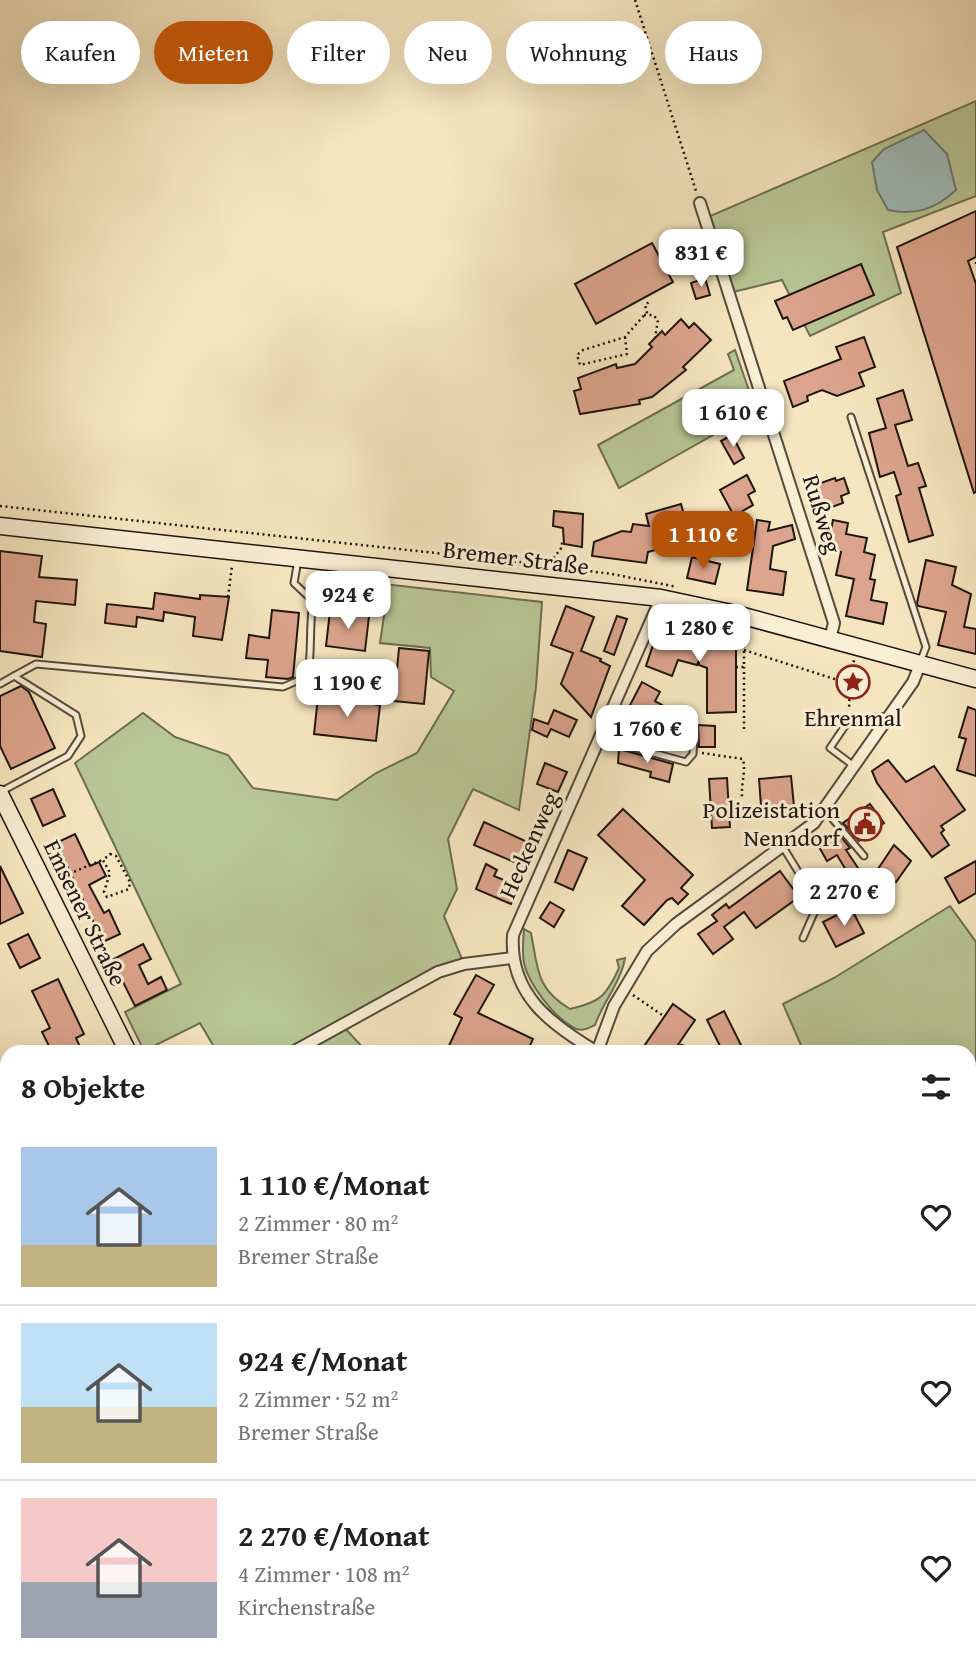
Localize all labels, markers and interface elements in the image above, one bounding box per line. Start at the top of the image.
chip: Kaufen [21,21,140,84]
chip: Mieten [154,21,273,84]
chip: Filter [287,21,390,84]
chip: Neu [404,21,492,84]
chip: Wohnung [506,21,651,84]
chip: Haus [665,21,762,84]
pin: 831 € [652,230,750,289]
text: 831 € [675,235,727,268]
pin: 1 610 € [668,390,798,449]
text: 1 610 € [698,395,768,428]
street label: Rußweg [794,470,851,558]
pin: 1 110 € [638,512,768,571]
text: 1 110 € [668,517,738,550]
street label: Bremer Straße [441,531,591,584]
pin: 924 € [299,572,397,631]
text: 924 € [322,577,374,610]
pin: 1 280 € [634,604,764,664]
text: 1 280 € [664,610,734,643]
pin: 1 190 € [282,660,412,719]
place icon: Ehrenmal [834,663,872,701]
text: 1 190 € [312,665,382,698]
place label: Ehrenmal [804,700,902,735]
pin: 1 760 € [582,706,712,765]
text: 1 760 € [612,711,682,744]
street label: Heckenweg [489,786,568,904]
place label: Polizeistation Nenndorf [703,792,842,855]
public building icon: Polizeistation Nenndorf [846,805,884,843]
street label: Emsener Straße [35,834,136,992]
pin: 2 270 € [779,869,909,928]
text: 2 270 € [809,874,879,907]
text: 8 Objekte [21,1065,145,1109]
icon: filters [917,1068,955,1106]
text: 1 110 €/Monat [238,1162,430,1206]
icon: home [77,1175,161,1259]
icon: heart [917,1198,955,1236]
text: 2 Zimmer · 80 m² [238,1206,398,1239]
text: Bremer Straße [238,1239,379,1272]
text: 924 €/Monat [238,1338,407,1382]
icon: home [77,1351,161,1435]
icon: heart [917,1374,955,1412]
text: 2 Zimmer · 52 m² [238,1382,398,1415]
text: Bremer Straße [238,1415,379,1448]
text: 2 270 €/Monat [238,1513,430,1557]
icon: home [77,1526,161,1610]
icon: heart [917,1549,955,1587]
text: 4 Zimmer · 108 m² [238,1557,409,1590]
text: Kirchenstraße [238,1590,375,1623]

